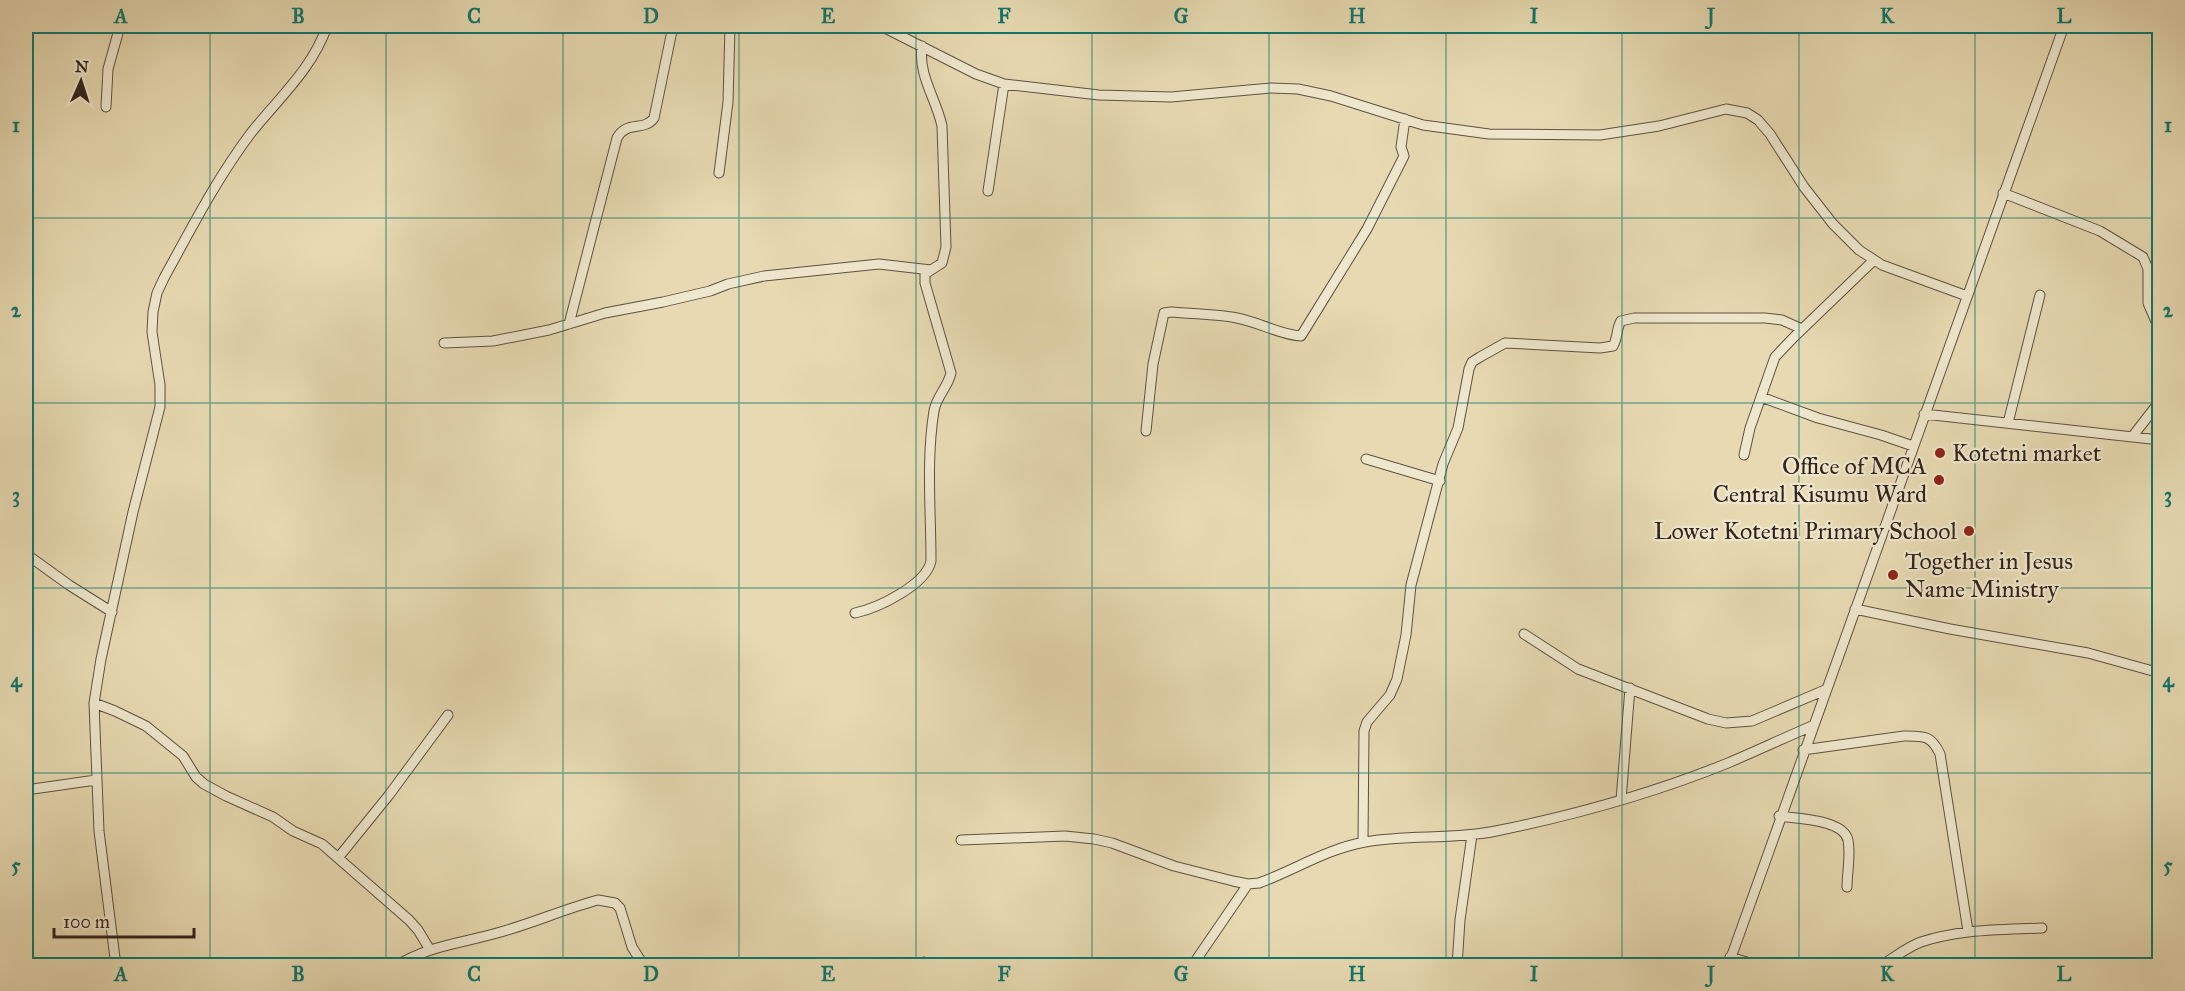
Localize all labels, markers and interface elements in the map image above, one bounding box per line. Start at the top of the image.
text: A [112,4,128,28]
text: B [291,4,305,28]
text: C [467,4,481,28]
text: D [643,4,659,28]
text: E [821,4,836,28]
text: F [997,4,1011,28]
text: G [1174,4,1189,28]
text: H [1348,4,1366,28]
text: I [1530,4,1539,28]
text: J [1704,4,1716,30]
text: K [1880,4,1895,28]
text: L [2057,4,2072,28]
north arrow [51,51,111,111]
text: N [74,57,89,76]
text: 1 [12,113,20,137]
text: 1 [2164,113,2172,137]
text: 2 [11,298,22,322]
text: 2 [2163,298,2174,322]
place label: Kotetni market [1952,438,2102,468]
marker: Kotetni market [1933,446,1947,460]
place label: Office of MCA Central Kisumu Ward [1713,451,1927,509]
marker: Office of MCA Central Kisumu Ward [1932,473,1946,487]
text: 3 [12,483,20,508]
text: 3 [2164,483,2172,508]
place label: Lower Kotetni Primary School [1654,516,1958,546]
marker: Lower Kotetni Primary School [1962,524,1976,538]
place label: Together in Jesus Name Ministry [1905,546,2073,604]
marker: Together in Jesus Name Ministry [1886,568,1900,582]
text: 4 [10,668,22,693]
text: 4 [2162,668,2174,693]
text: 5 [11,853,21,877]
text: 5 [2163,853,2173,877]
scale bar [54,901,194,939]
text: 100 m [63,911,110,933]
text: A [112,962,128,986]
text: B [291,962,305,986]
text: C [467,962,481,986]
text: D [643,962,659,986]
text: E [821,962,836,986]
text: F [997,962,1011,986]
text: G [1174,962,1189,986]
text: H [1348,962,1366,986]
text: I [1530,962,1539,986]
text: J [1704,962,1716,988]
text: K [1880,962,1895,986]
text: L [2057,962,2072,986]

